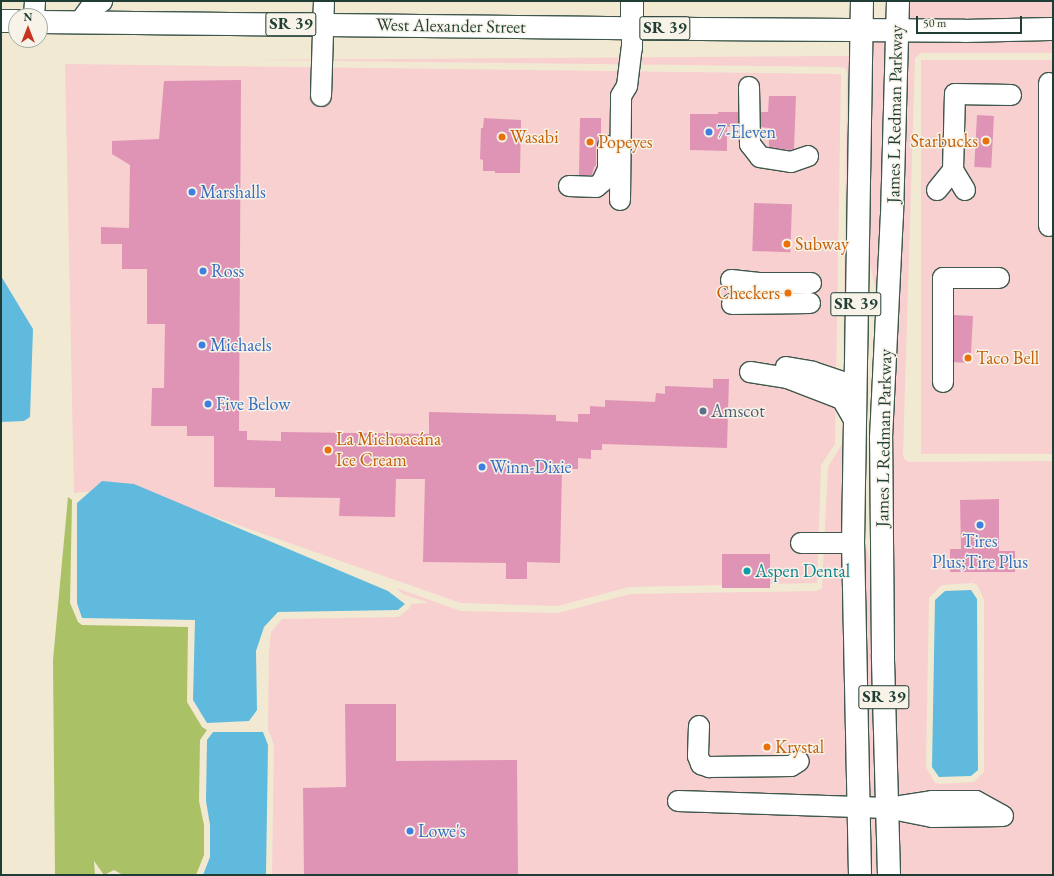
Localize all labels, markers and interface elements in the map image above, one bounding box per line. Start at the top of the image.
north arrow [8,8,48,48]
scale bar [918,8,1024,34]
road number: SR 39 [265,9,317,39]
text: N [24,10,32,24]
road number: SR 39 [639,13,691,43]
street label: West Alexander Street [376,14,526,38]
text: 50 m [923,15,946,31]
street label: James L Redman Parkway [883,25,907,203]
place label: 7-Eleven [717,121,776,143]
place label: Wasabi [510,126,559,148]
marker: 7-Eleven [704,127,714,137]
place label: Starbucks [910,130,978,152]
place label: Popeyes [598,131,653,153]
marker: Wasabi [497,132,507,142]
marker: Starbucks [981,136,991,146]
marker: Popeyes [585,137,595,147]
place label: Marshalls [200,181,266,203]
marker: Marshalls [187,187,197,197]
place label: Subway [795,233,849,255]
marker: Subway [782,239,792,249]
place label: Ross [211,260,244,282]
marker: Ross [198,266,208,276]
place label: Checkers [716,282,780,304]
marker: Checkers [783,288,793,298]
road number: SR 39 [830,289,882,319]
place label: Michaels [210,334,272,356]
marker: Michaels [197,340,207,350]
place label: Taco Bell [976,347,1039,369]
street label: James L Redman Parkway [872,349,896,527]
marker: Taco Bell [963,353,973,363]
place label: Five Below [216,393,291,415]
marker: Five Below [203,399,213,409]
place label: Amscot [711,400,765,422]
marker: Amscot [698,406,708,416]
place label: La Michoacána Ice Cream [336,429,441,472]
marker: La Michoacána Ice Cream [323,445,333,455]
place label: Winn-Dixie [490,456,572,478]
marker: Winn-Dixie [477,462,487,472]
marker: Tires Plus;Tire Plus [975,520,985,530]
place label: Tires Plus;Tire Plus [932,531,1028,574]
place label: Aspen Dental [755,560,850,582]
marker: Aspen Dental [742,566,752,576]
road number: SR 39 [858,682,910,712]
place label: Krystal [775,736,824,758]
marker: Krystal [762,742,772,752]
place label: Lowe's [418,820,465,842]
marker: Lowe's [405,826,415,836]

